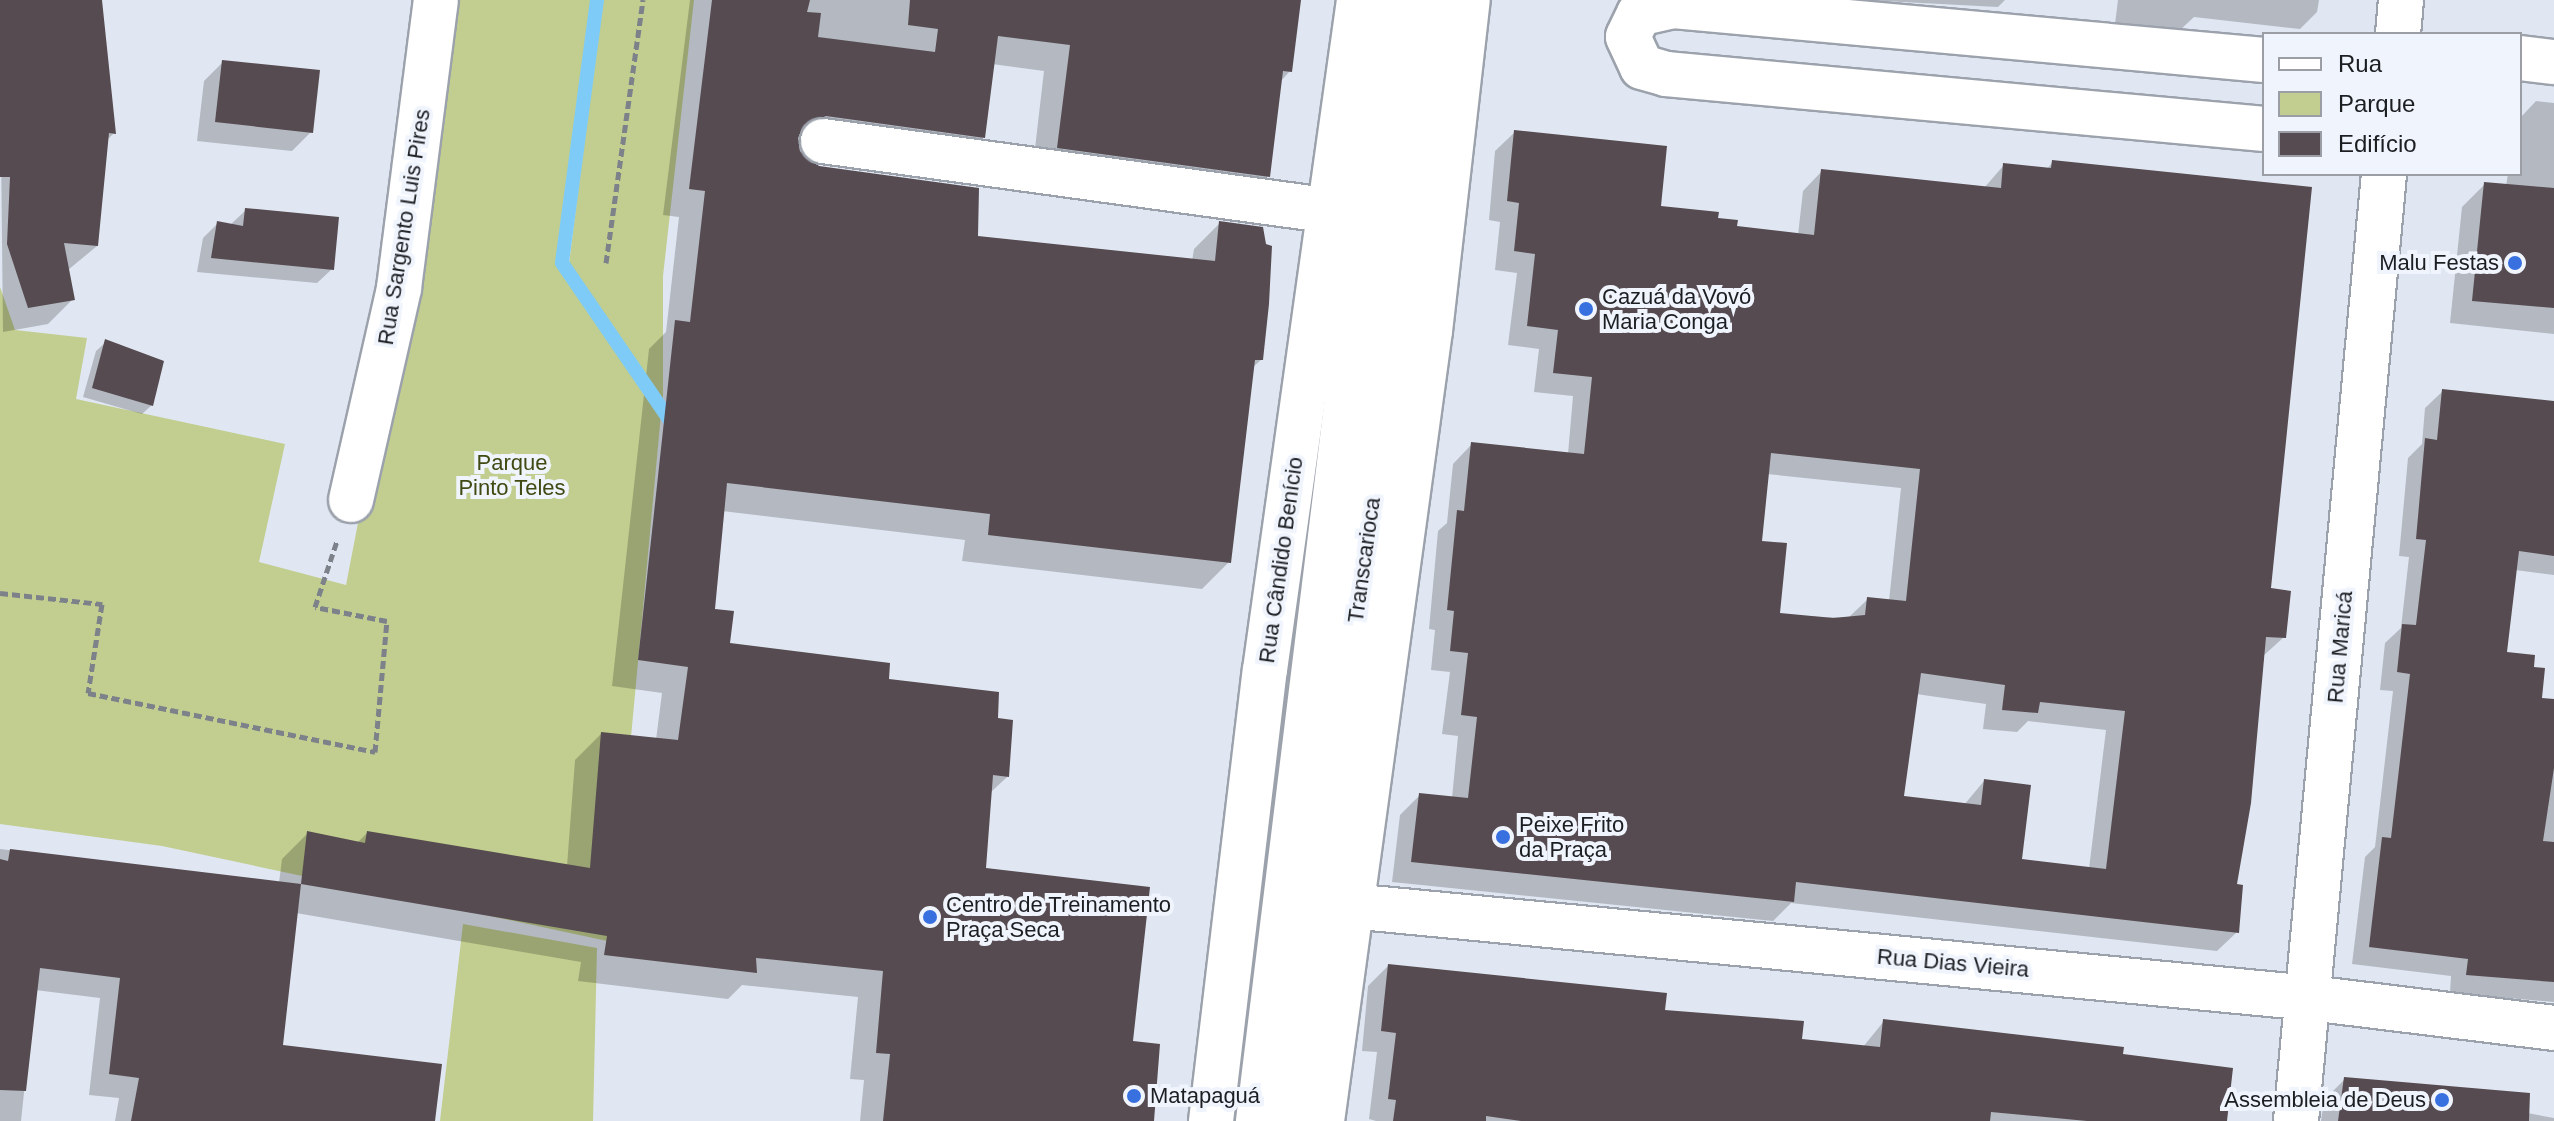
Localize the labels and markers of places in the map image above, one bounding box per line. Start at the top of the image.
place label: Malu Festas [2379,250,2499,276]
marker: Malu Festas [2506,254,2524,272]
place label: Cazuá da Vovó Maria Conga [1602,283,1751,334]
marker: Cazuá da Vovó Maria Conga [1577,300,1595,318]
place label: Peixe Frito da Praça [1519,811,1624,862]
marker: Peixe Frito da Praça [1494,828,1512,846]
place label: Centro de Treinamento Praça Seca [946,891,1171,942]
marker: Centro de Treinamento Praça Seca [921,908,939,926]
place label: Matapaguá [1150,1083,1260,1109]
marker: Matapaguá [1125,1087,1143,1105]
place label: Assembleia de Deus [2224,1087,2426,1113]
marker: Assembleia de Deus [2433,1091,2451,1109]

